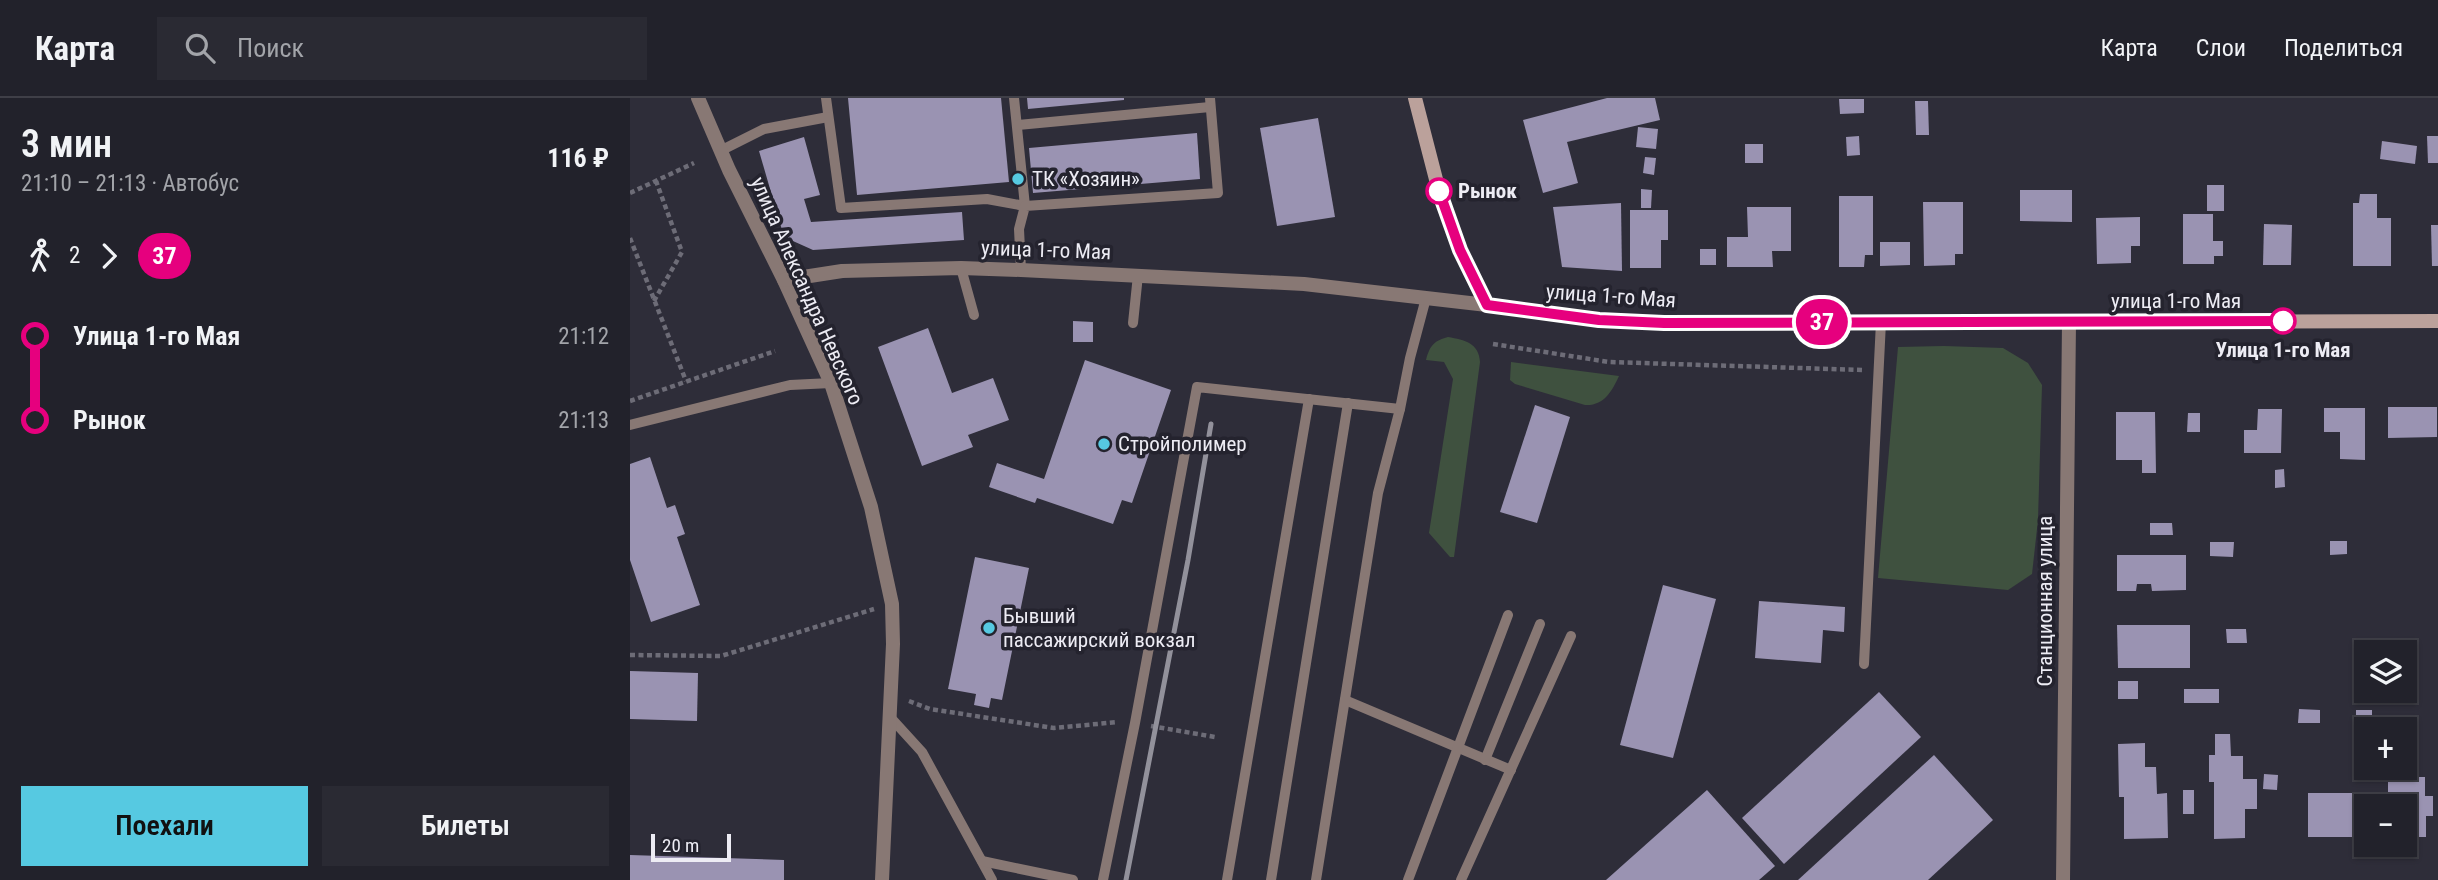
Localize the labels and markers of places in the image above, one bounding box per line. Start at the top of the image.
place label: ТК «Хозяин» [1032,167,1140,191]
marker: ТК «Хозяин» [1010,171,1026,187]
marker: Рынок [1426,178,1452,204]
place label: Рынок [1458,179,1517,203]
marker: Улица 1-го Мая [2270,308,2296,334]
place label: Улица 1-го Мая [2215,338,2351,362]
place label: Стройполимер [1118,432,1247,456]
marker: Стройполимер [1096,436,1112,452]
place label: Бывший пассажирский вокзал [1003,604,1196,652]
marker: Бывший пассажирский вокзал [981,620,997,636]

